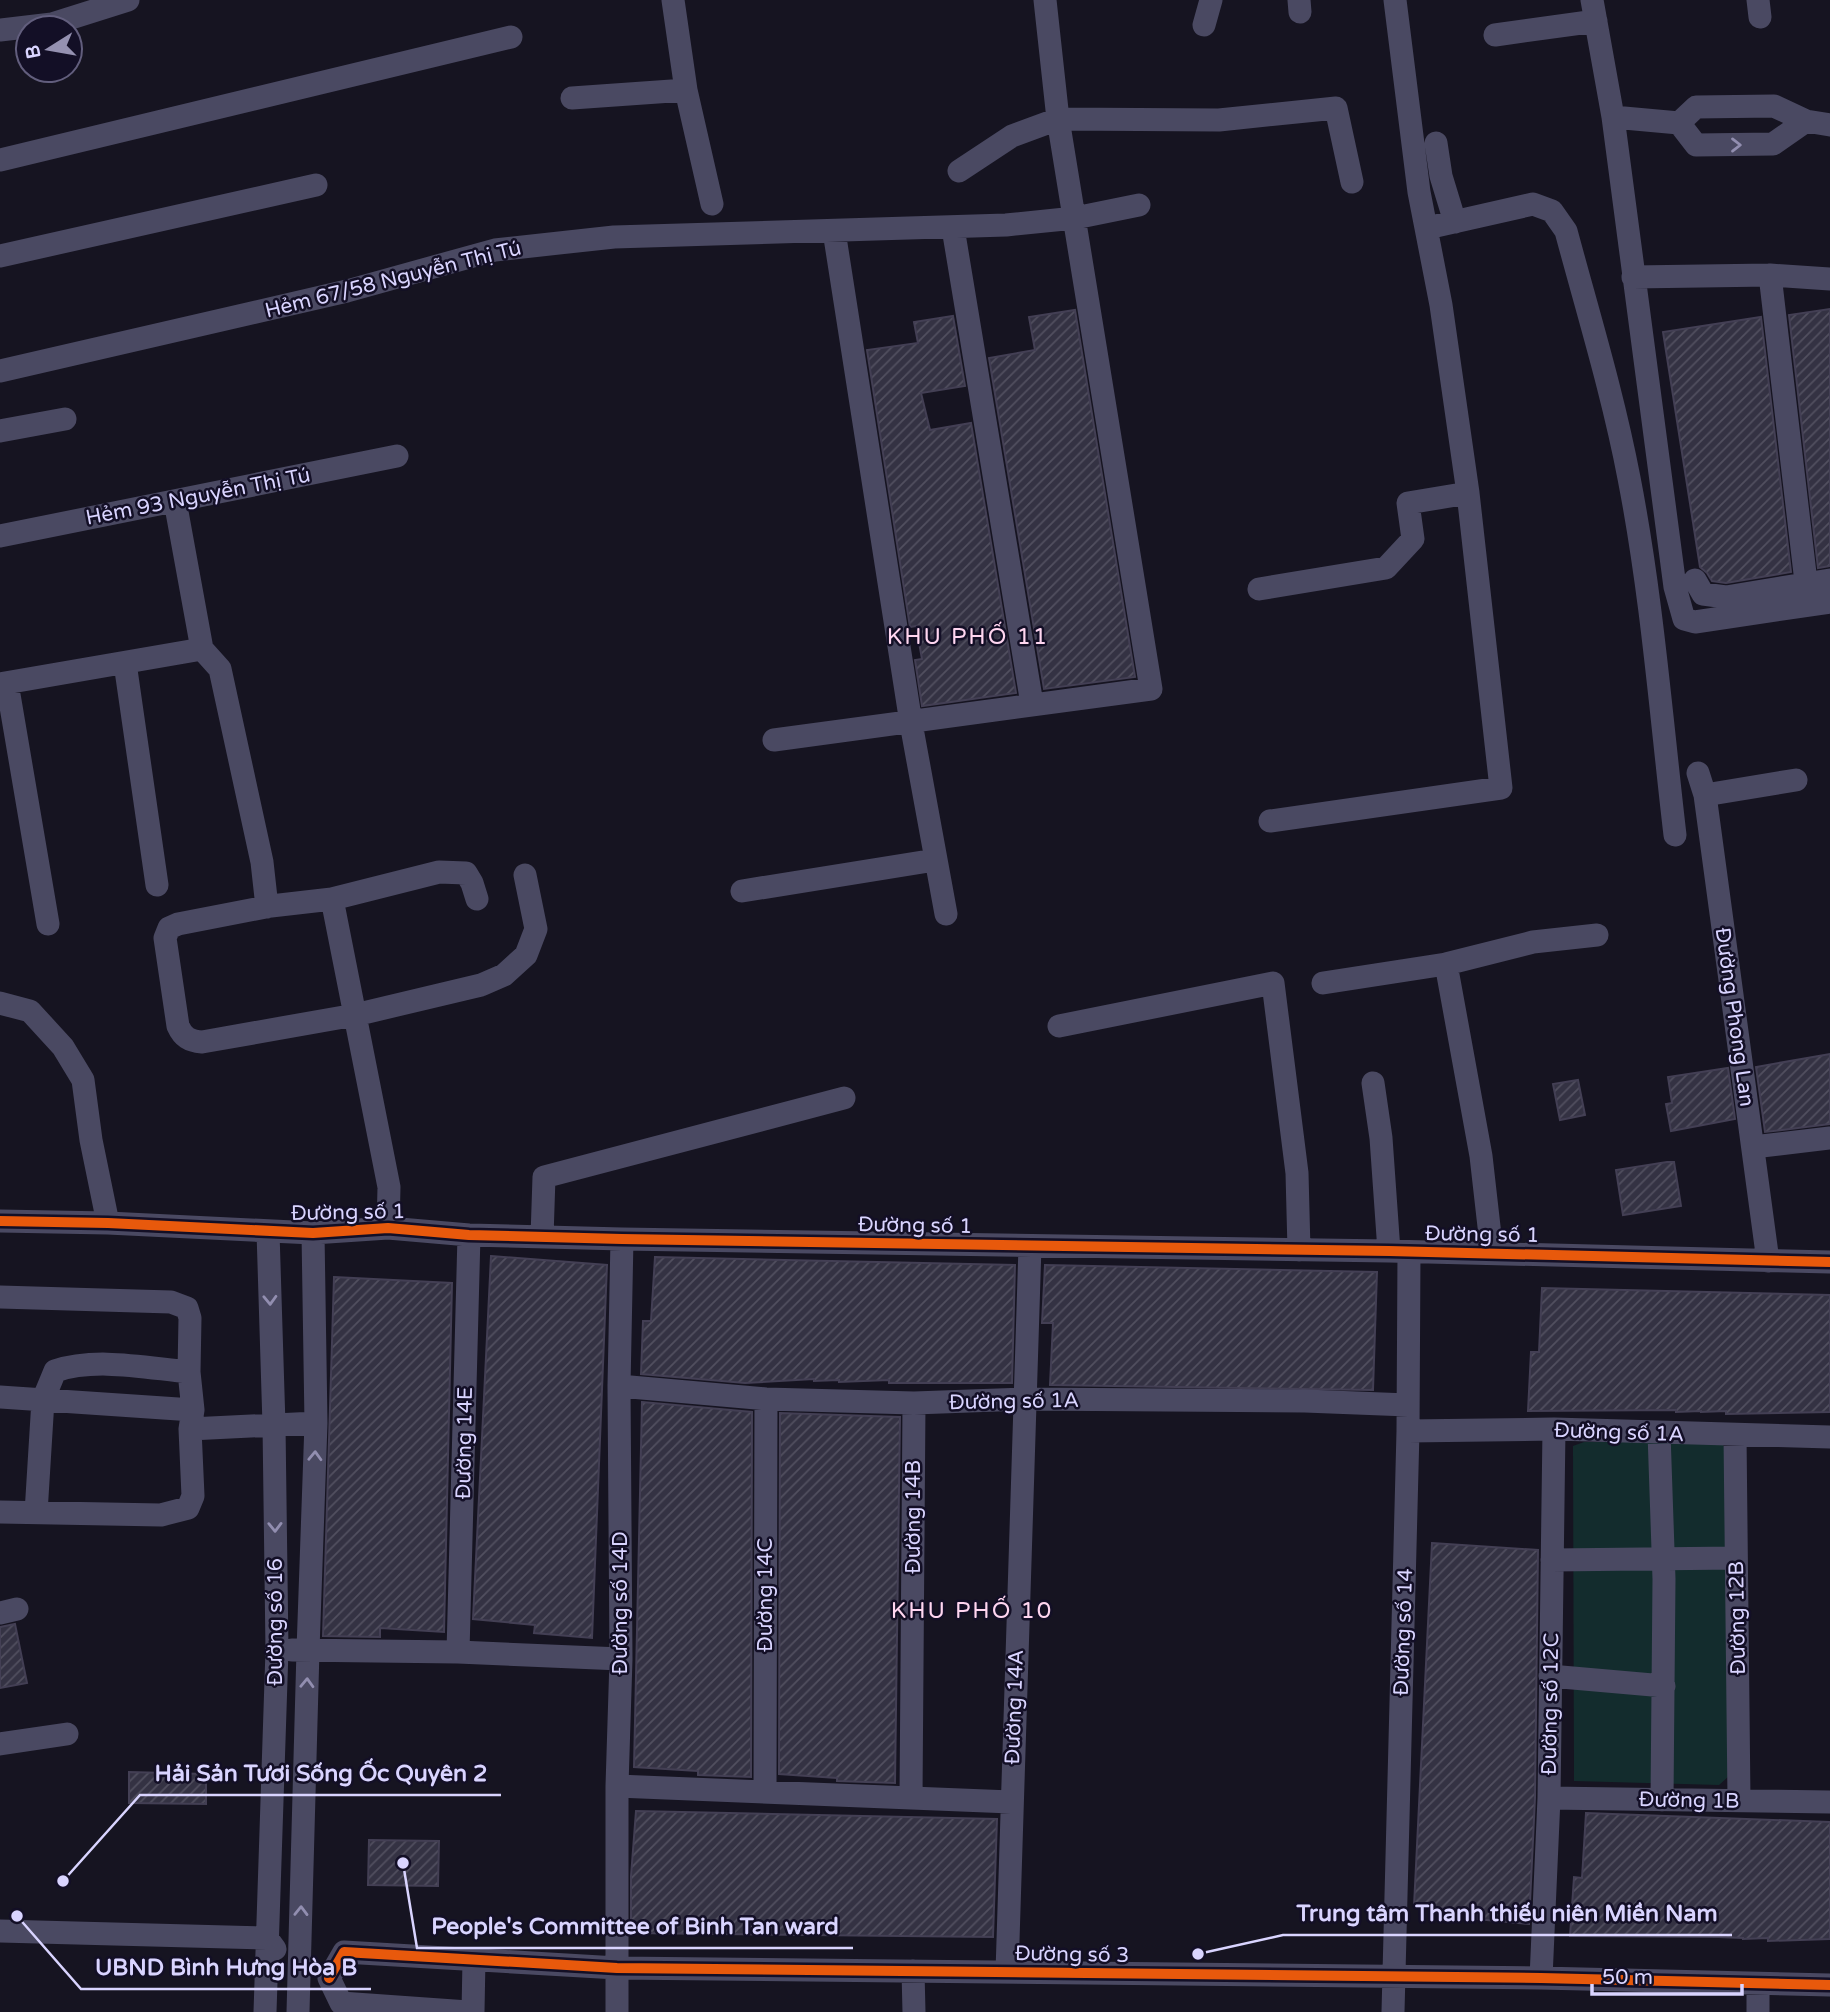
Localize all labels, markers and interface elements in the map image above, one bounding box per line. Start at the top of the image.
north arrow [14,14,84,84]
text: B [21,43,45,61]
one-way arrow [1732,137,1742,153]
street label: Hẻm 67/58 Nguyễn Thị Tú [262,235,524,323]
street label: Hẻm 93 Nguyễn Thị Tú [84,462,313,531]
district label: KHU PHỐ 11 [887,621,1049,651]
street label: Đường Phong Lan [1710,926,1759,1108]
street label: Đường số 1 [291,1199,405,1226]
street label: Đường số 1 [858,1212,972,1239]
street label: Đường số 1 [1425,1221,1539,1248]
one-way arrow [262,1295,278,1306]
street label: Đường 14E [451,1386,478,1500]
street label: Đường số 1A [949,1388,1079,1415]
street label: Đường số 1A [1554,1418,1684,1447]
one-way arrow [308,1450,323,1461]
street label: Đường 14B [901,1460,926,1574]
one-way arrow [267,1522,283,1533]
street label: Đường số 14D [608,1531,633,1675]
street label: Đường 14C [753,1538,778,1652]
street label: Đường số 16 [263,1558,288,1686]
street label: Đường 12B [1724,1561,1751,1675]
street label: Đường số 14 [1389,1568,1418,1696]
district label: KHU PHỐ 10 [891,1595,1053,1625]
street label: Đường số 12C [1537,1633,1564,1775]
street label: Đường 14A [1000,1649,1029,1765]
one-way arrow [299,1677,314,1688]
callout: Hải Sản Tươi Sống Ốc Quyên 2 [140,1751,501,1795]
text: Hải Sản Tươi Sống Ốc Quyên 2 [155,1758,487,1788]
street label: Đường 1B [1638,1787,1740,1814]
callout: Trung tâm Thanh thiếu niên Miền Nam [1283,1891,1732,1935]
text: Trung tâm Thanh thiếu niên Miền Nam [1295,1900,1718,1928]
callout: People's Committee of Binh Tan ward [417,1904,853,1948]
one-way arrow [293,1905,309,1915]
text: People's Committee of Binh Tan ward [431,1913,839,1941]
street label: Đường số 3 [1015,1941,1129,1968]
callout: UBND Bình Hưng Hòa B [81,1945,371,1989]
scale bar [1592,1952,1742,1996]
text: UBND Bình Hưng Hòa B [95,1954,357,1982]
text: 50 m [1602,1965,1653,1990]

